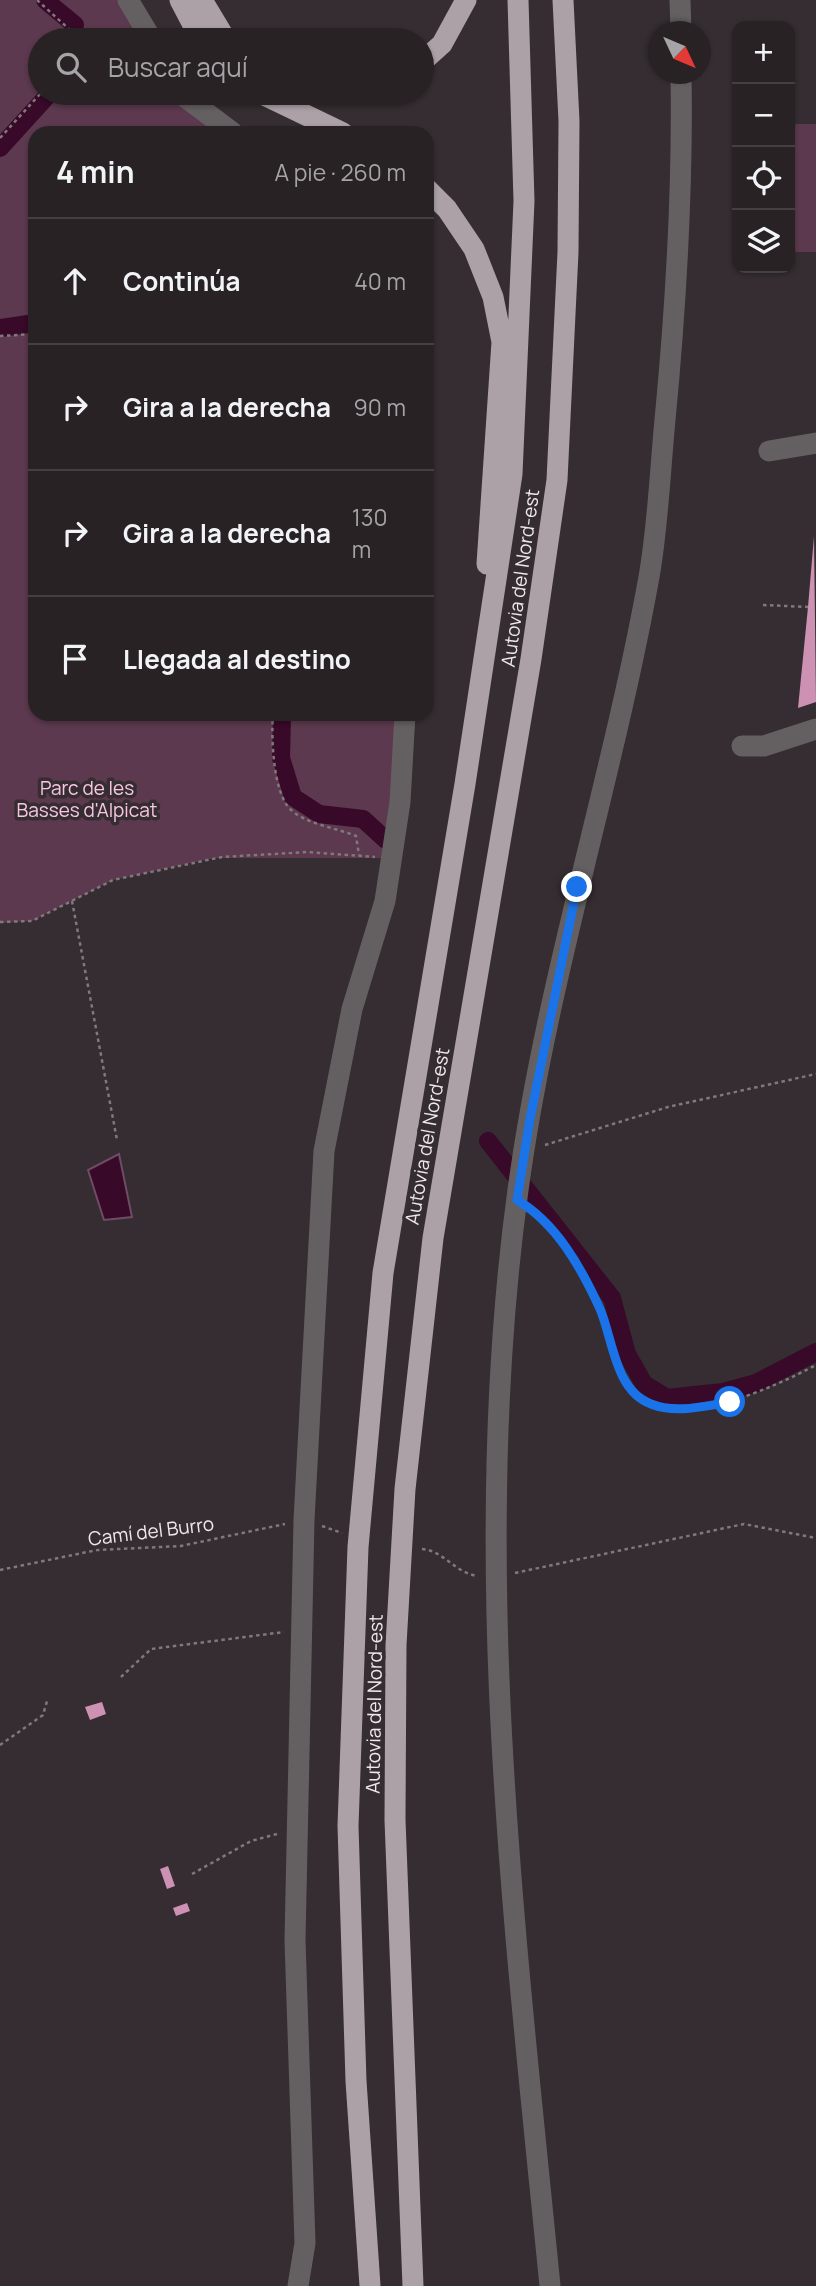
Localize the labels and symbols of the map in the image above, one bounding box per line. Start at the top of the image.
north arrow [648,21,711,84]
street label: Autovia del Nord-est [495,487,545,669]
park label: Parc de les Basses d'Alpicat [17,775,157,823]
route end [561,871,592,902]
street label: Autovia del Nord-est [399,1045,455,1227]
route start [714,1386,745,1417]
street label: Camí del Burro [86,1510,216,1552]
street label: Autovia del Nord-est [359,1614,389,1794]

